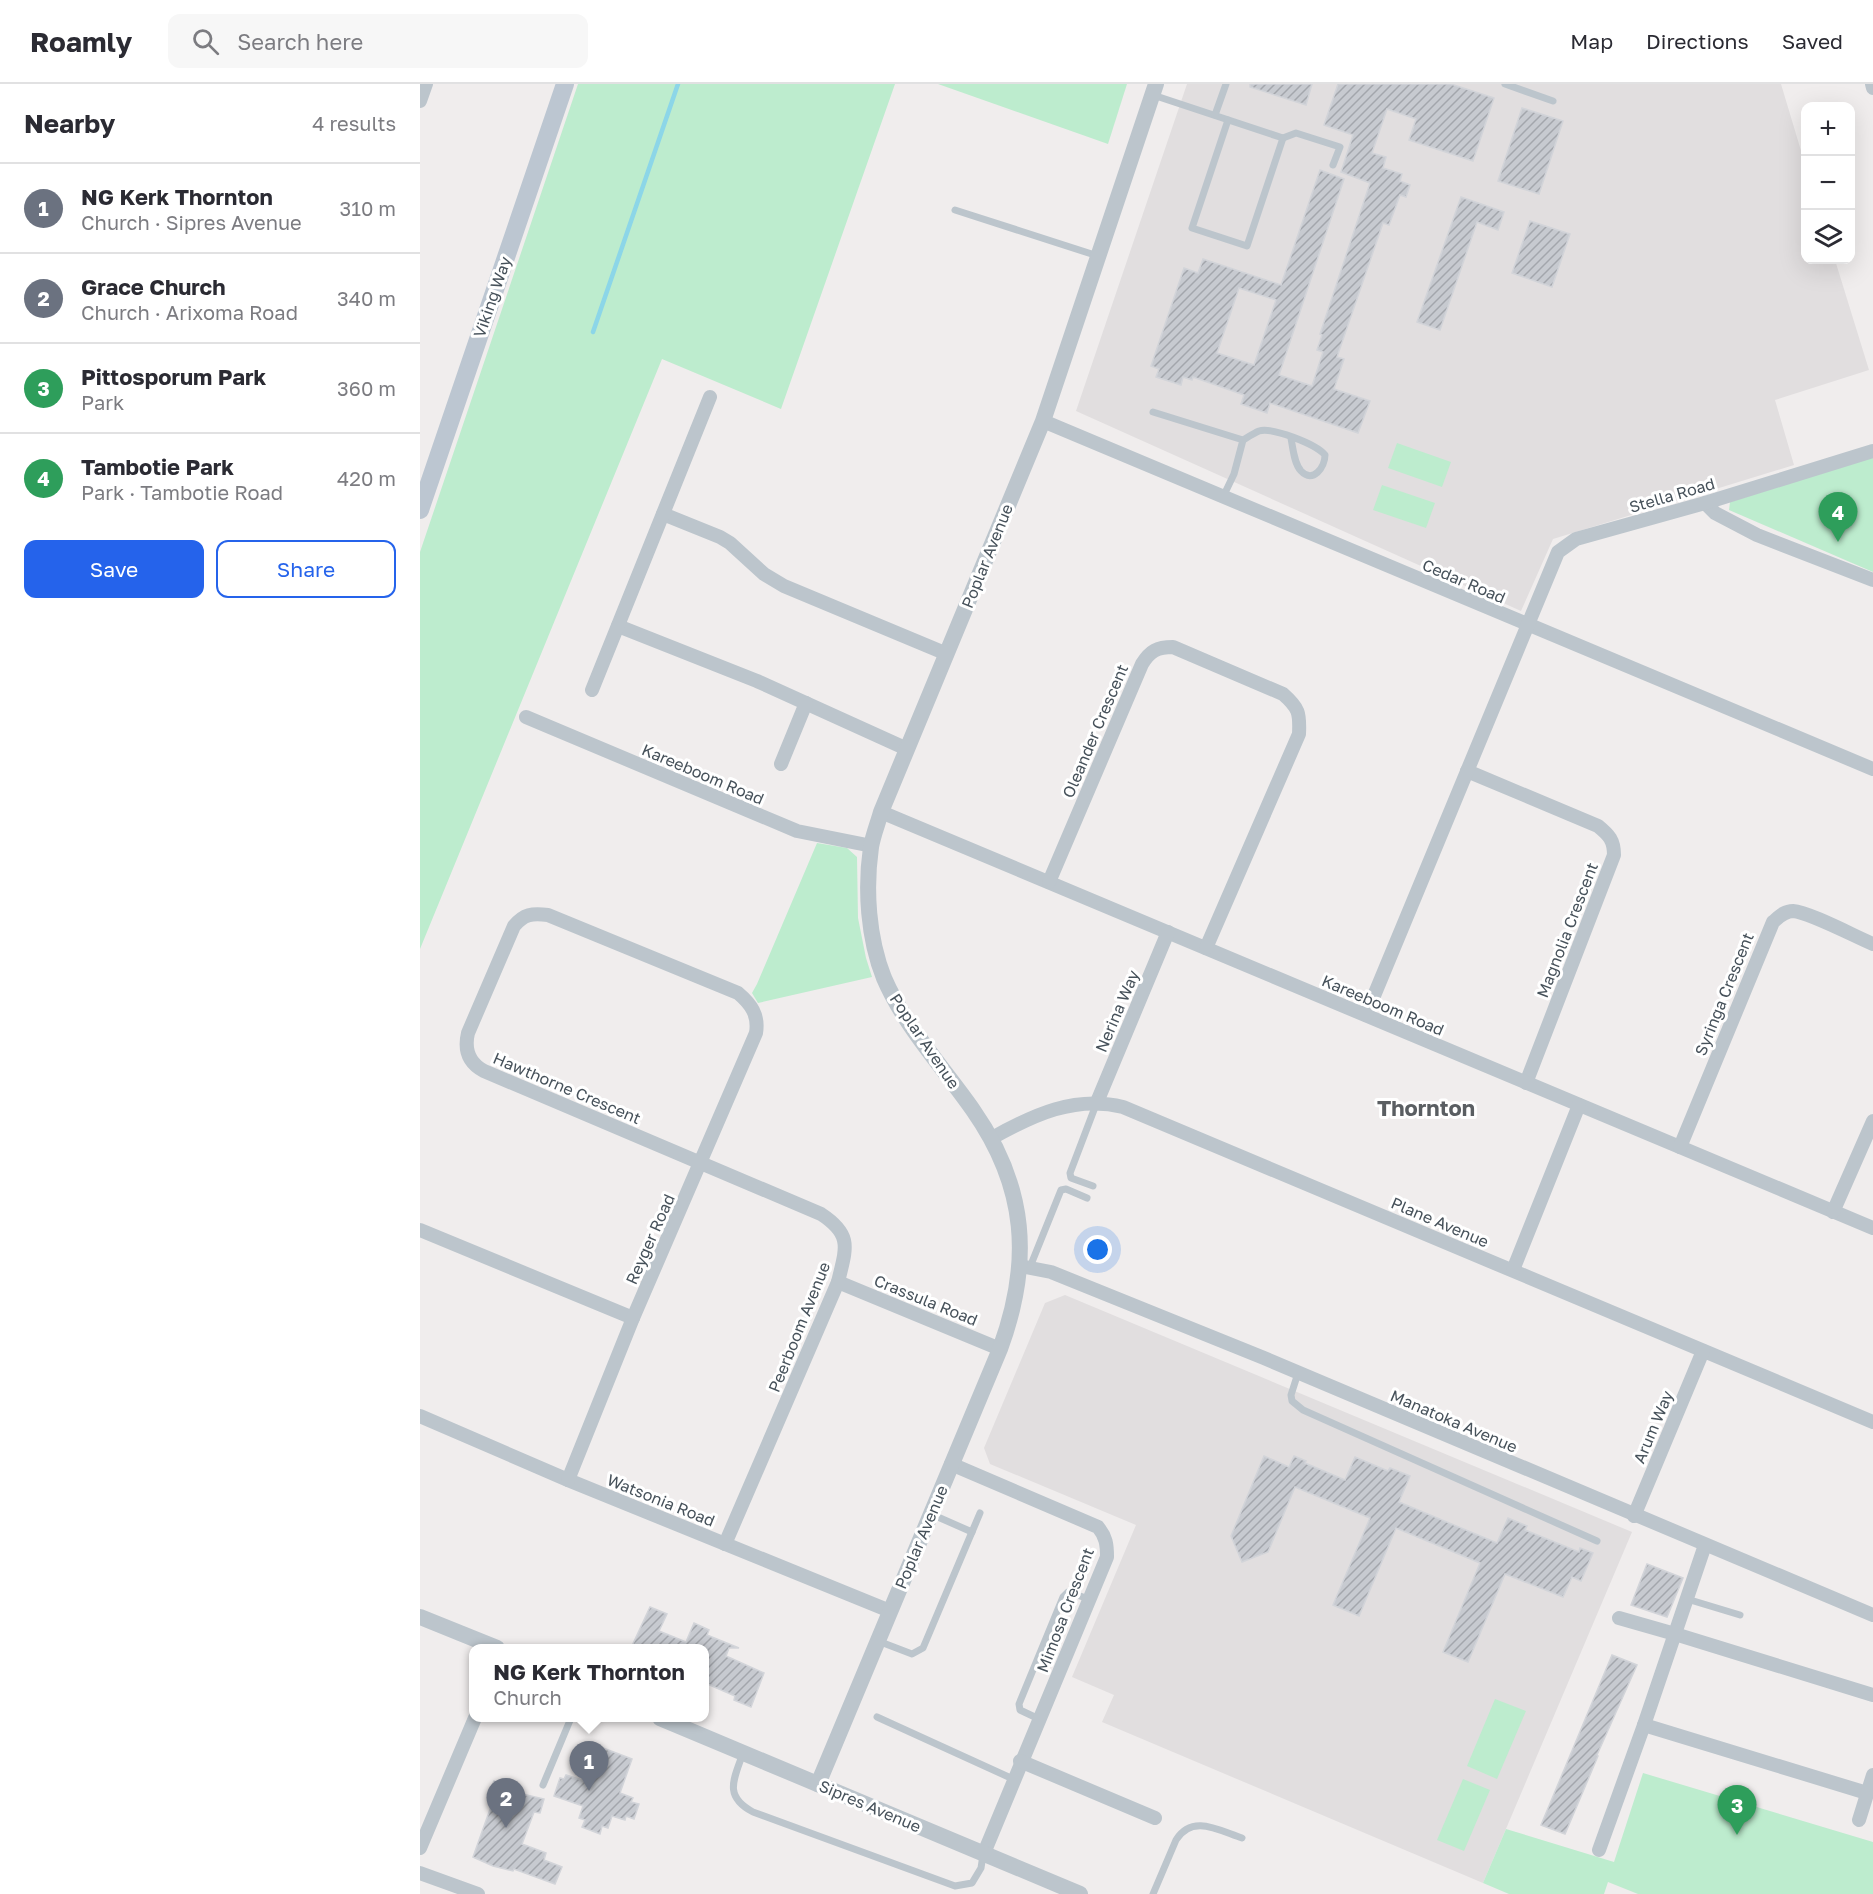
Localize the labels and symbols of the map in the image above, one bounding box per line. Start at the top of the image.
street label: Viking Way [469,254,515,340]
street label: Stella Road [1627,473,1717,517]
pin: 4 [1818,492,1858,542]
street label: Poplar Avenue [957,501,1017,611]
street label: Cedar Road [1419,555,1509,607]
street label: Oleander Crescent [1058,661,1132,801]
street label: Kareeboom Road [639,739,767,809]
street label: Magnolia Crescent [1532,860,1602,1000]
street label: Syringa Crescent [1690,929,1758,1059]
street label: Nerina Way [1091,967,1143,1055]
street label: Kareeboom Road [1319,970,1447,1040]
street label: Poplar Avenue [886,990,964,1092]
street label: Hawthorne Crescent [490,1048,644,1128]
district label: Thornton [1377,1094,1475,1121]
street label: Reyger Road [621,1191,679,1287]
street label: Plane Avenue [1388,1192,1492,1252]
your location [1083,1235,1112,1264]
street label: Peerboom Avenue [764,1259,834,1395]
street label: Crassula Road [871,1270,981,1330]
street label: Manatoka Avenue [1388,1385,1520,1457]
street label: Arum Way [1629,1388,1677,1466]
street label: Watsonia Road [604,1469,718,1531]
street label: Poplar Avenue [890,1482,952,1592]
street label: Mimosa Crescent [1032,1545,1098,1675]
pin: 1 [570,1742,608,1791]
street label: Sipres Avenue [816,1776,924,1836]
pin: 2 [486,1778,526,1828]
pin: 3 [1718,1786,1756,1835]

